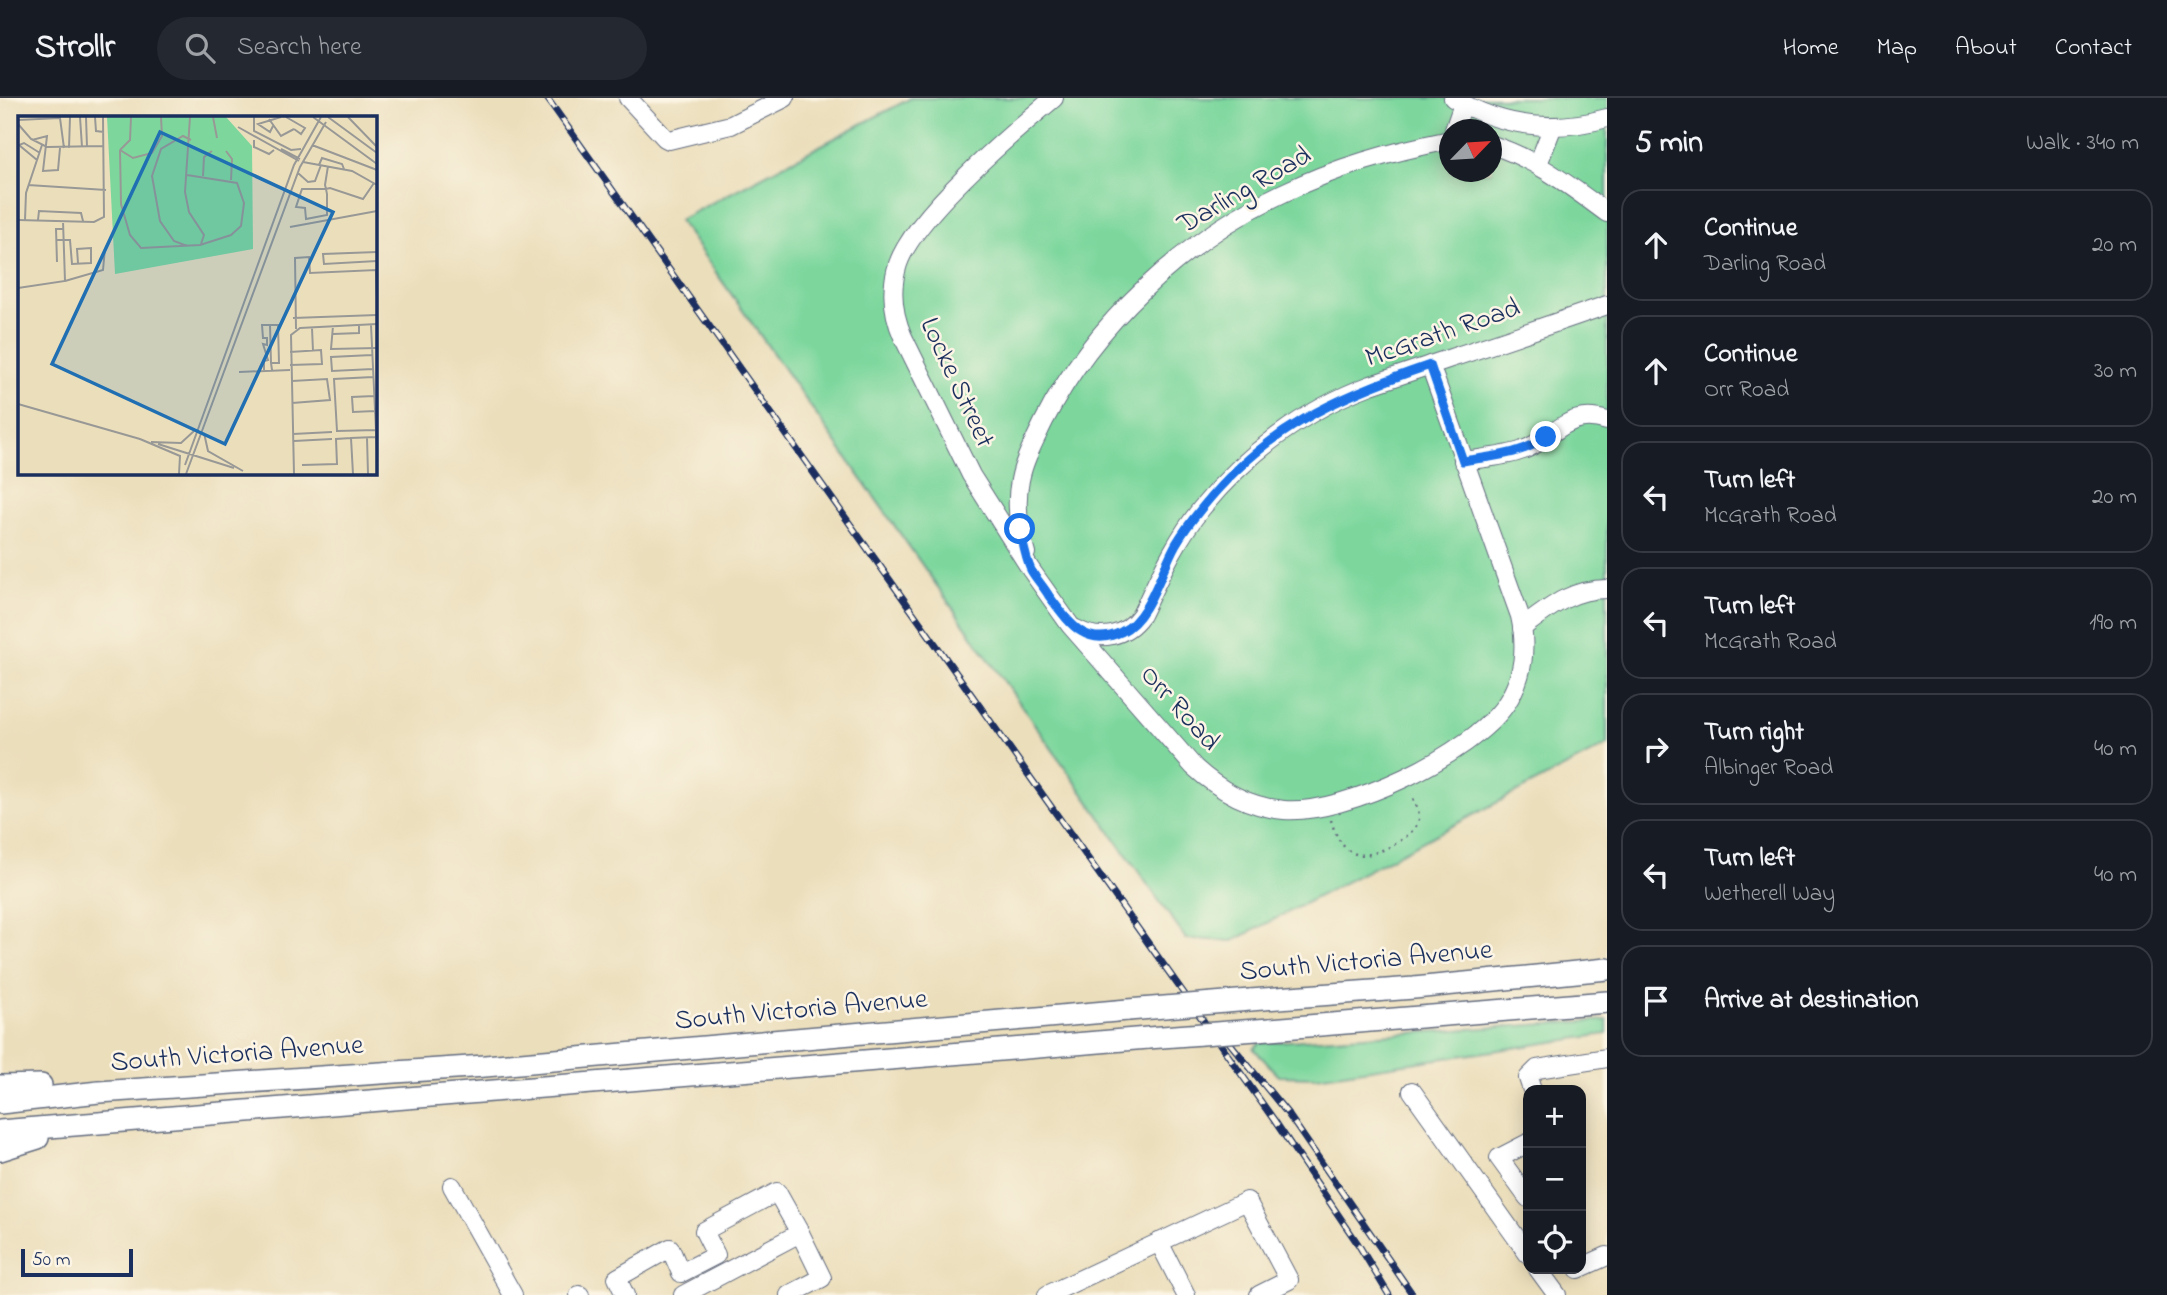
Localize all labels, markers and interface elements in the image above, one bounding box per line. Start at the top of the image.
search box [157,17,647,80]
text: Strollr [35,24,115,72]
icon: search [181,29,219,67]
text: Search here [237,29,362,67]
text: Home [1783,31,1839,66]
text: Map [1877,31,1917,66]
text: About [1955,31,2017,66]
text: Contact [2055,31,2132,66]
inset map [18,116,376,474]
north arrow [1439,119,1502,182]
text: 5 min [1635,122,1703,166]
text: Walk · 340 m [2026,127,2139,160]
street label: Darling Road [1170,136,1320,246]
text: Continue [1704,210,1797,248]
icon: ahead [1637,226,1675,264]
text: 20 m [2092,229,2137,262]
text: Darling Road [1704,248,1826,281]
street label: McGrath Road [1360,288,1526,380]
street label: Locke Street [908,311,1004,455]
text: Continue [1704,336,1797,374]
icon: ahead [1637,352,1675,390]
text: 30 m [2094,355,2137,388]
text: Orr Road [1704,374,1789,407]
route end [1530,421,1561,452]
text: Turn left [1704,462,1795,500]
icon: left [1637,478,1675,516]
text: 20 m [2092,481,2137,514]
text: McGrath Road [1704,500,1837,533]
route start [1004,513,1035,544]
text: Turn left [1704,588,1795,626]
icon: left [1637,604,1675,642]
text: 190 m [2089,607,2137,640]
text: McGrath Road [1704,626,1837,659]
street label: Orr Road [1129,657,1229,761]
text: Turn right [1704,714,1804,752]
icon: right [1637,730,1675,768]
text: 40 m [2094,733,2137,766]
text: Albinger Road [1704,752,1833,785]
text: Turn left [1704,840,1795,878]
icon: left [1637,856,1675,894]
text: 40 m [2094,859,2137,892]
text: Wetherell Way [1704,878,1835,911]
street label: South Victoria Avenue [1238,930,1495,993]
street label: South Victoria Avenue [673,979,930,1042]
icon: arrive [1637,982,1675,1020]
text: Arrive at destination [1704,982,1919,1020]
street label: South Victoria Avenue [109,1026,365,1084]
map controls [1523,1085,1586,1274]
button: + [1523,1085,1586,1148]
button: − [1523,1148,1586,1211]
button: locate [1523,1211,1586,1274]
scale bar [21,1246,133,1278]
text: 50 m [32,1247,71,1274]

